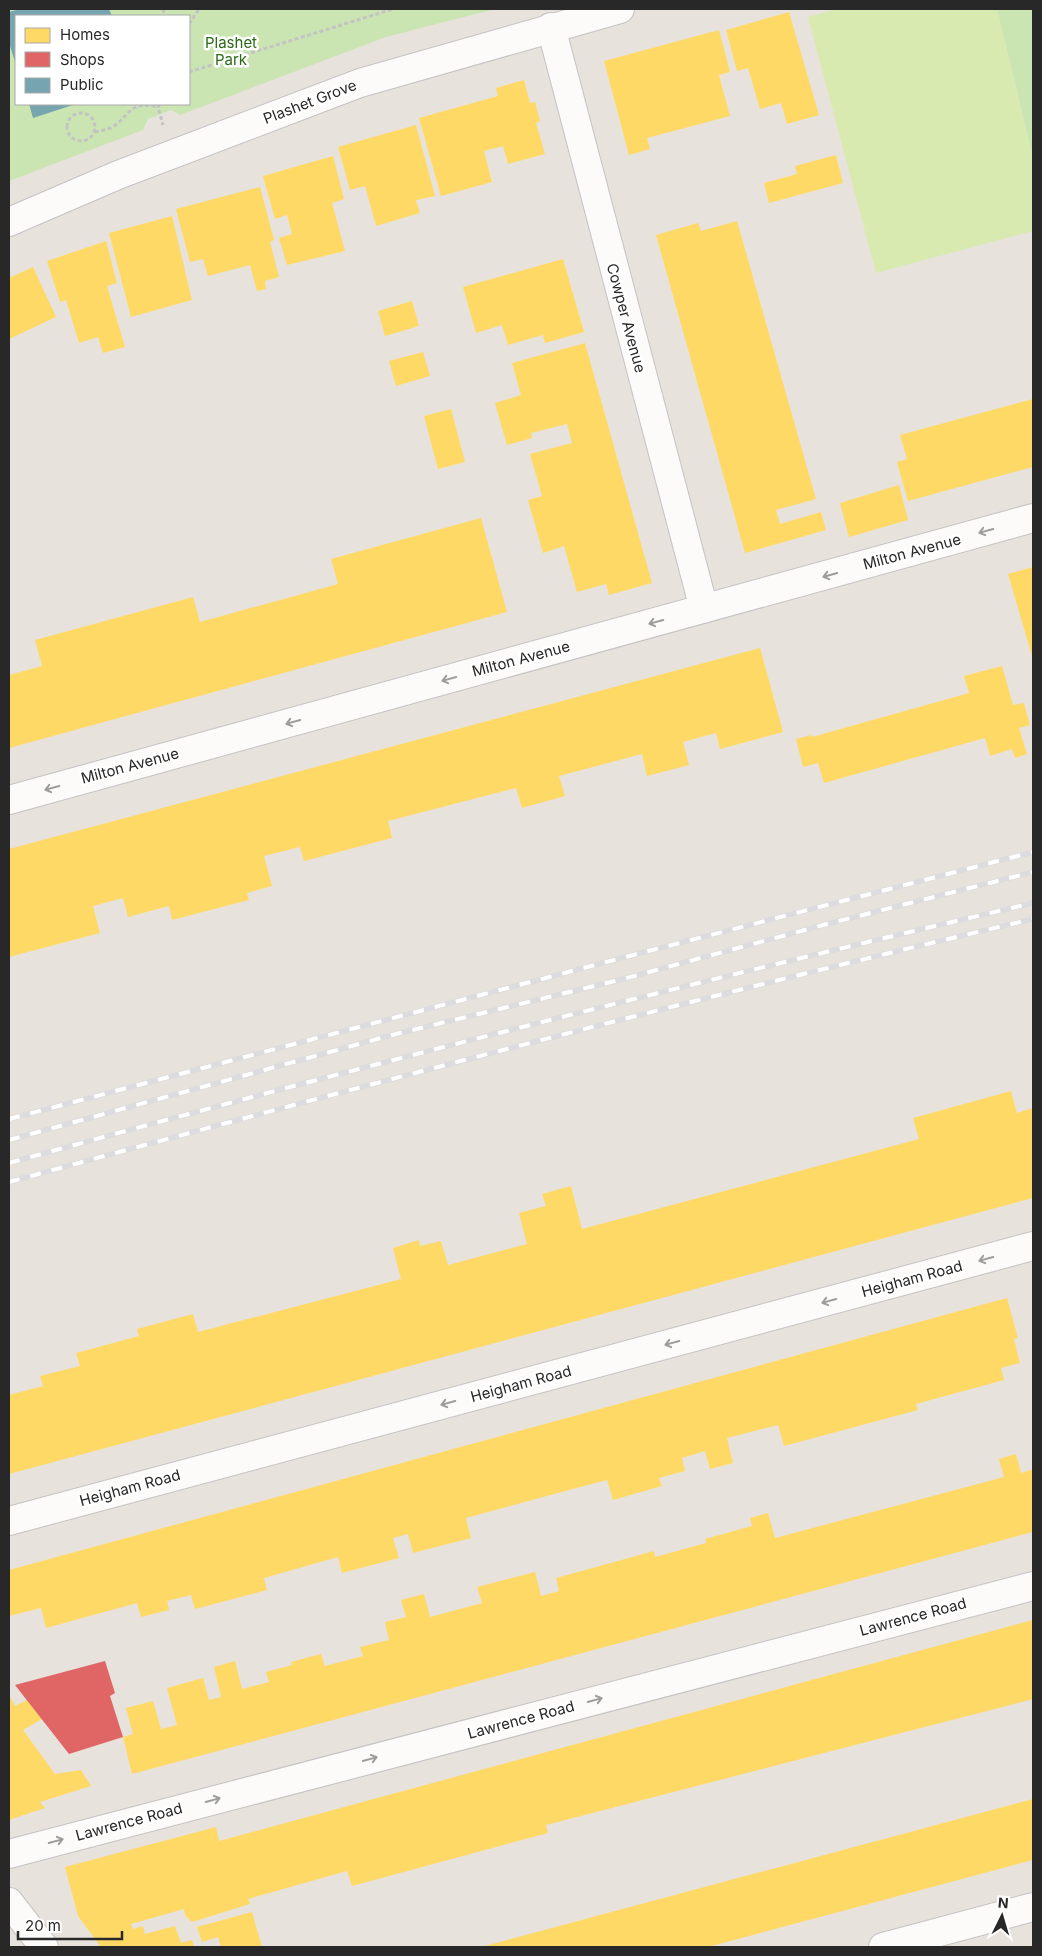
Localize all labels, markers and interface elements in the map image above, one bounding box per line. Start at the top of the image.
legend [15,15,190,105]
text: Homes [60,25,110,44]
park label: Plashet Park [205,33,257,69]
text: Shops [60,50,105,69]
text: Public [60,75,103,94]
street label: Plashet Grove [260,75,359,128]
street label: Cowper Avenue [603,261,650,375]
one-way arrow [979,527,995,537]
street label: Milton Avenue [861,529,963,574]
one-way arrow [822,570,838,580]
one-way arrow [649,617,665,627]
street label: Milton Avenue [470,636,572,681]
one-way arrow [442,674,458,684]
one-way arrow [285,717,301,727]
street label: Milton Avenue [79,743,181,788]
one-way arrow [44,784,60,794]
one-way arrow [979,1255,995,1264]
street label: Heigham Road [859,1256,964,1301]
one-way arrow [822,1297,838,1306]
one-way arrow [665,1339,681,1348]
street label: Heigham Road [468,1361,573,1406]
one-way arrow [440,1399,456,1408]
street label: Heigham Road [77,1465,182,1510]
street label: Lawrence Road [857,1593,968,1640]
one-way arrow [587,1695,603,1704]
street label: Lawrence Road [465,1696,576,1743]
one-way arrow [362,1754,378,1763]
one-way arrow [205,1795,221,1804]
street label: Lawrence Road [73,1798,184,1845]
one-way arrow [47,1836,63,1846]
north arrow [977,1891,1027,1941]
text: N [997,1894,1009,1911]
scale bar [18,1908,121,1940]
text: 20 m [25,1916,61,1935]

